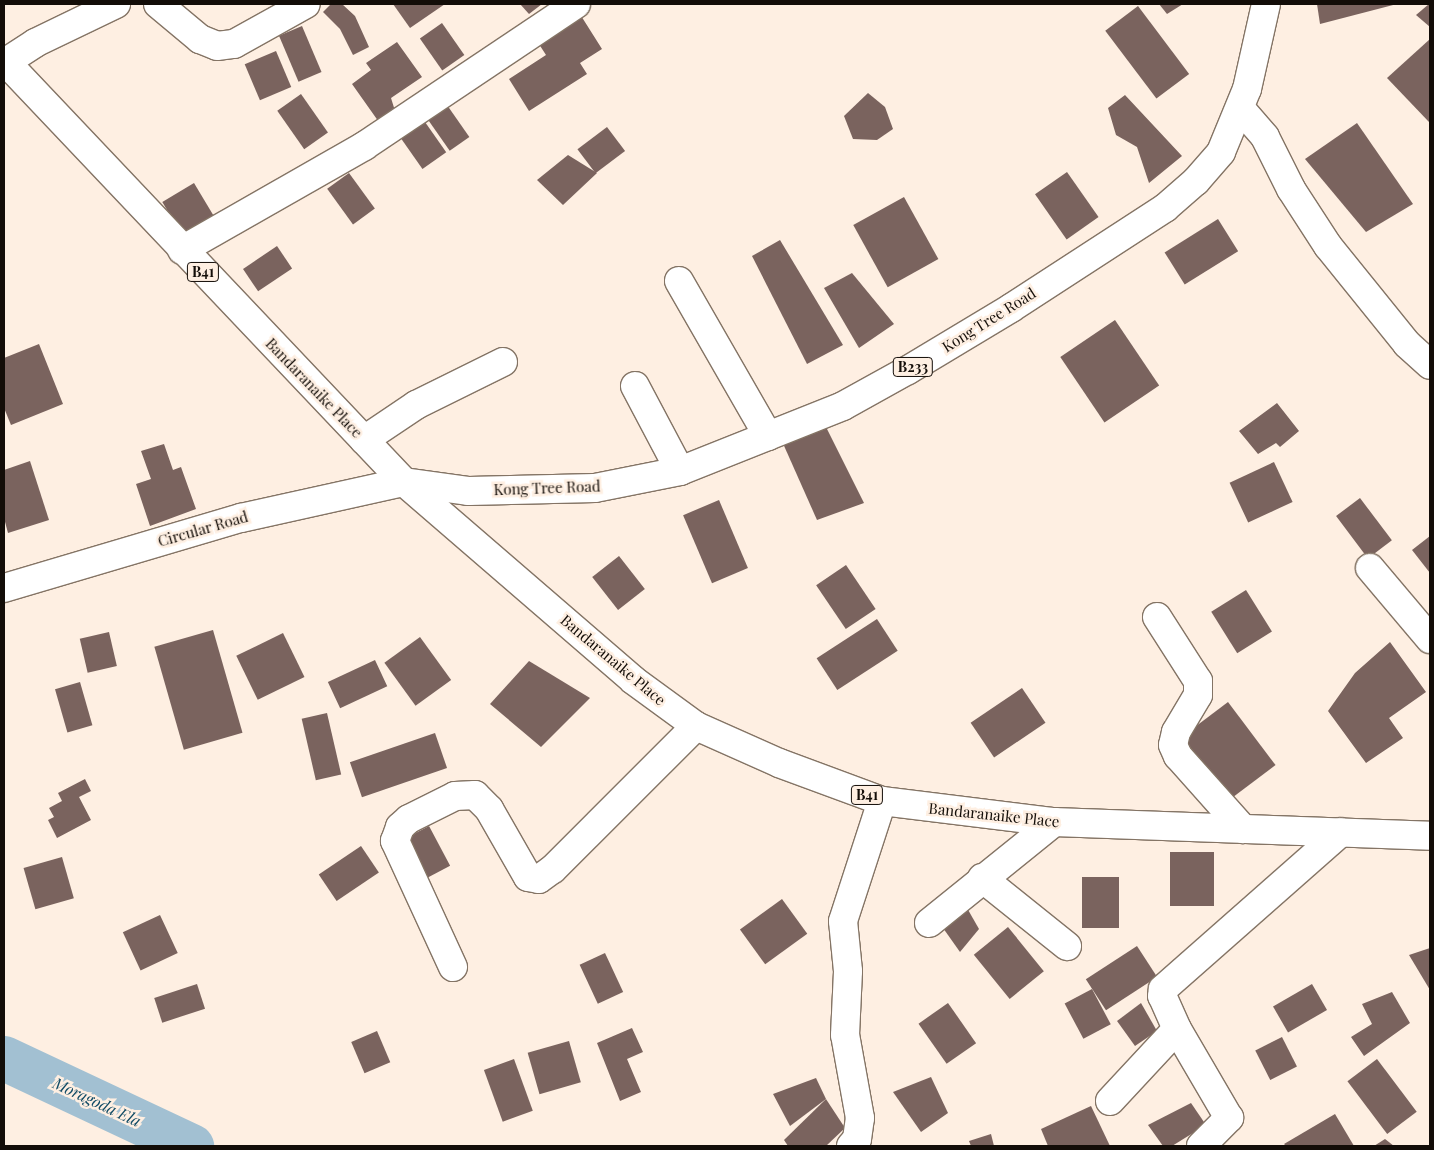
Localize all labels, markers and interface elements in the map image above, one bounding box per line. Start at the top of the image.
road number: B41 [187,260,219,284]
street label: Kong Tree Road [939,284,1039,356]
street label: Bandaranaike Place [262,335,366,441]
road number: B233 [892,356,934,378]
street label: Kong Tree Road [493,477,601,499]
street label: Circular Road [156,507,250,551]
street label: Bandaranaike Place [557,611,669,709]
road number: B41 [851,784,883,806]
street label: Bandaranaike Place [928,799,1060,831]
water label: Moragoda Ela [50,1073,144,1131]

